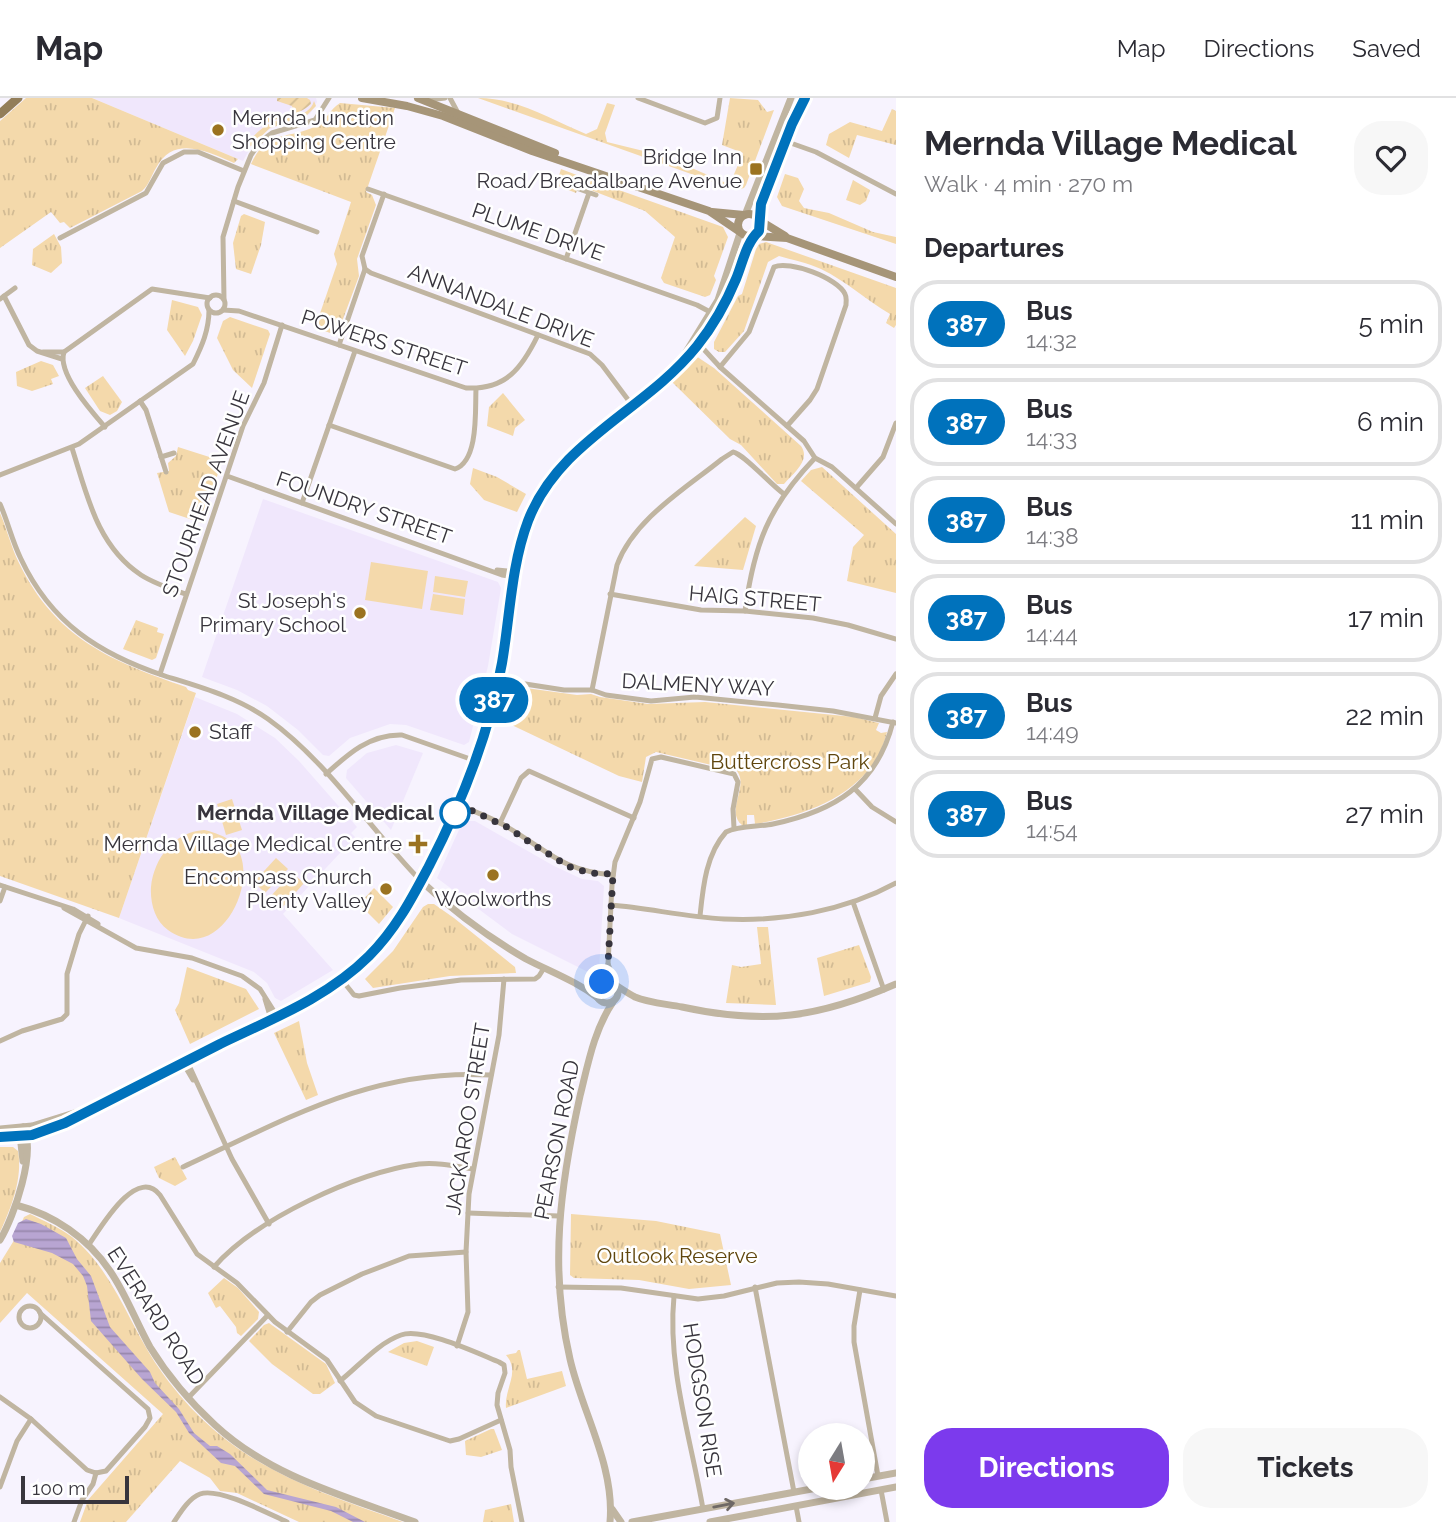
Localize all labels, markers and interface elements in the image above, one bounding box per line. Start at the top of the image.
text: Map [35,29,103,68]
text: Map [1117,34,1166,63]
text: Directions [1204,34,1314,63]
text: Saved [1352,34,1421,63]
place label: Mernda Junction Shopping Centre [232,105,396,154]
button: heart [1354,121,1428,195]
marker: Mernda Junction Shopping Centre [210,122,226,138]
text: Mernda Village Medical [924,124,1297,163]
place label: Bridge Inn Road/Breadalbane Avenue [477,144,742,193]
marker: Bridge Inn Road/Breadalbane Avenue [748,161,764,177]
text: Walk · 4 min · 270 m [924,170,1133,197]
street label: PLUME DRIVE [469,197,608,266]
text: Departures [924,233,1064,263]
street label: ANNANDALE DRIVE [405,259,598,353]
text: Bus [1026,296,1073,326]
street label: POWERS STREET [298,304,470,381]
text: 387 [946,309,987,338]
text: 5 min [1358,309,1424,339]
text: 14:32 [1026,326,1077,353]
street label: STOURHEAD AVENUE [157,387,254,600]
text: Bus [1026,394,1073,424]
text: 387 [946,407,987,436]
text: 6 min [1357,407,1424,437]
text: 14:33 [1026,424,1077,451]
street label: FOUNDRY STREET [273,466,455,549]
text: Bus [1026,492,1073,522]
text: 387 [946,505,987,534]
text: 11 min [1350,505,1424,535]
text: 14:38 [1026,522,1079,549]
street label: HAIG STREET [688,580,823,617]
place label: St Joseph's Primary School [199,588,346,637]
text: Bus [1026,590,1073,620]
text: 387 [946,603,987,632]
text: 17 min [1348,603,1424,633]
marker: St Joseph's Primary School [352,605,368,621]
text: 14:44 [1026,620,1078,647]
street label: DALMENY WAY [621,668,775,701]
line badge: 387 [454,677,534,723]
text: 387 [473,685,515,714]
text: Bus [1026,688,1073,718]
text: 387 [946,701,987,730]
text: 22 min [1346,701,1424,731]
text: 14:49 [1026,718,1079,745]
place label: Staff [209,719,253,744]
marker: Staff [187,724,203,740]
park label: Buttercross Park [710,749,870,774]
text: Bus [1026,786,1073,816]
marker: Mernda Village Medical [440,798,470,828]
text: 387 [946,799,987,828]
text: 27 min [1345,799,1424,829]
place label: Mernda Village Medical [197,800,434,825]
text: 14:54 [1026,816,1078,843]
place label: Mernda Village Medical Centre [103,831,402,856]
marker: Mernda Village Medical Centre [408,834,428,854]
place label: Encompass Church Plenty Valley [184,864,372,913]
marker: Woolworths [485,867,501,883]
marker: Encompass Church Plenty Valley [378,881,394,897]
place label: Woolworths [435,886,551,911]
your location [584,964,619,999]
street label: JACKAROO STREET [440,1021,495,1217]
street label: PEARSON ROAD [529,1058,584,1222]
street label: EVERARD ROAD [102,1242,210,1390]
park label: Outlook Reserve [596,1243,758,1268]
street label: HODGSON RISE [678,1321,727,1479]
north arrow [798,1423,875,1500]
map controls [798,1423,875,1500]
button: Directions [924,1428,1169,1508]
button: Tickets [1183,1428,1428,1508]
scale bar [21,1473,130,1505]
text: 100 m [32,1477,86,1499]
one-way arrow [712,1497,735,1511]

